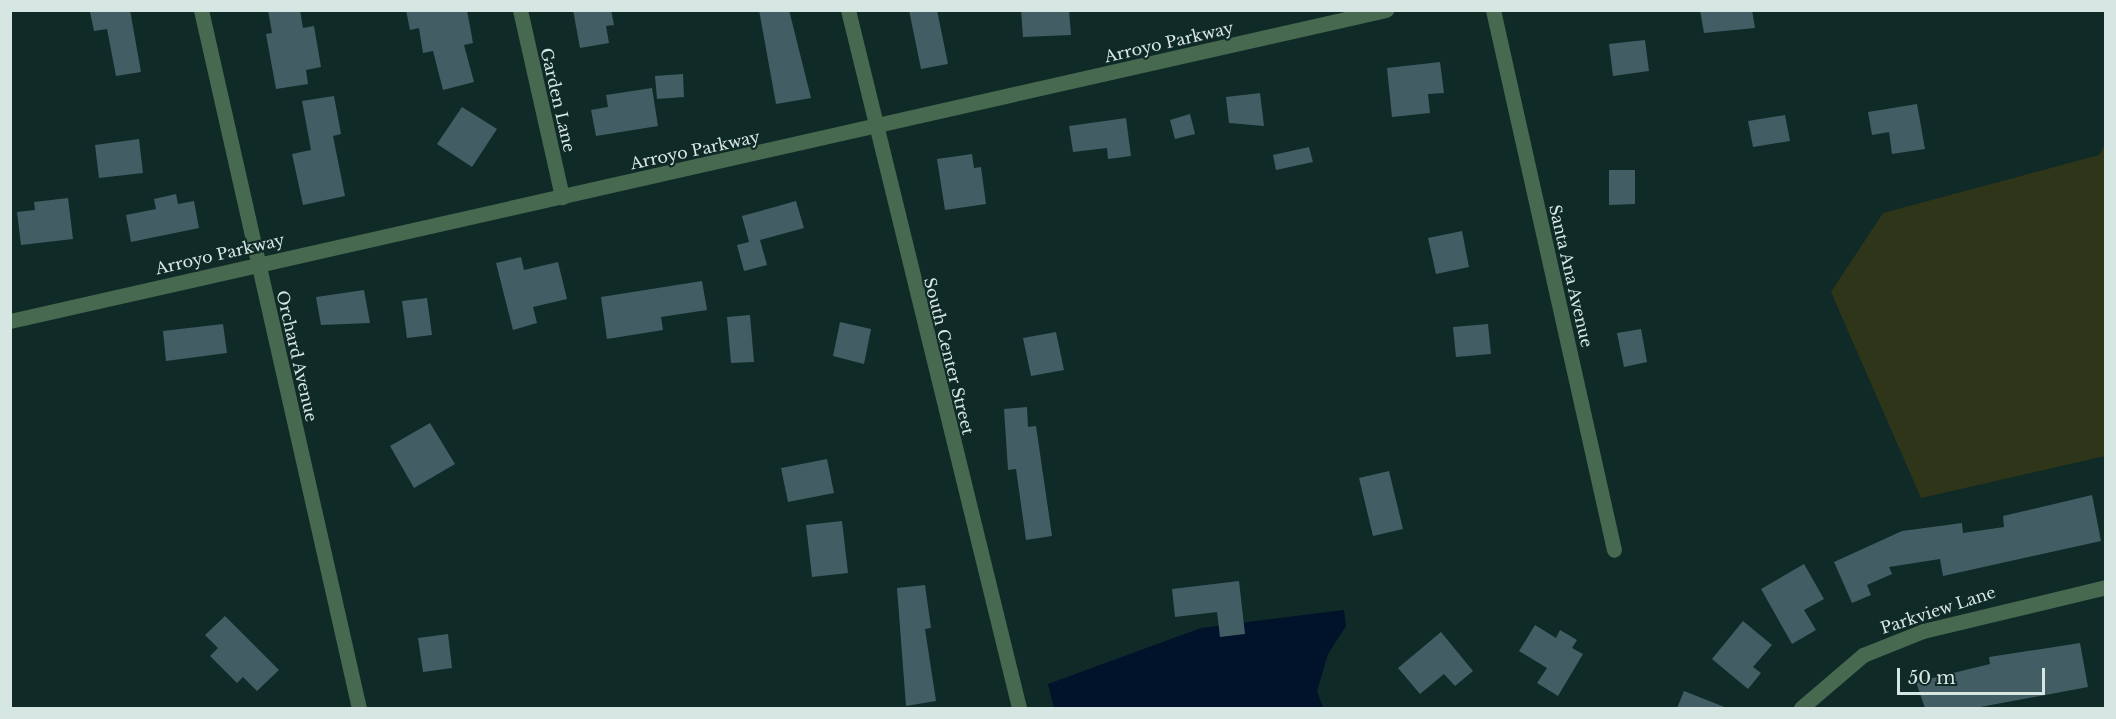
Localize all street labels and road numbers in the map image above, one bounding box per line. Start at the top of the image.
street label: Arroyo Parkway [1103,18,1235,66]
street label: Garden Lane [537,46,579,154]
street label: Arroyo Parkway [628,127,762,173]
street label: Santa Ana Avenue [1545,202,1597,350]
street label: Arroyo Parkway [154,230,286,278]
street label: South Center Street [920,275,978,437]
street label: Orchard Avenue [272,288,322,424]
street label: Parkview Lane [1878,582,1998,638]

